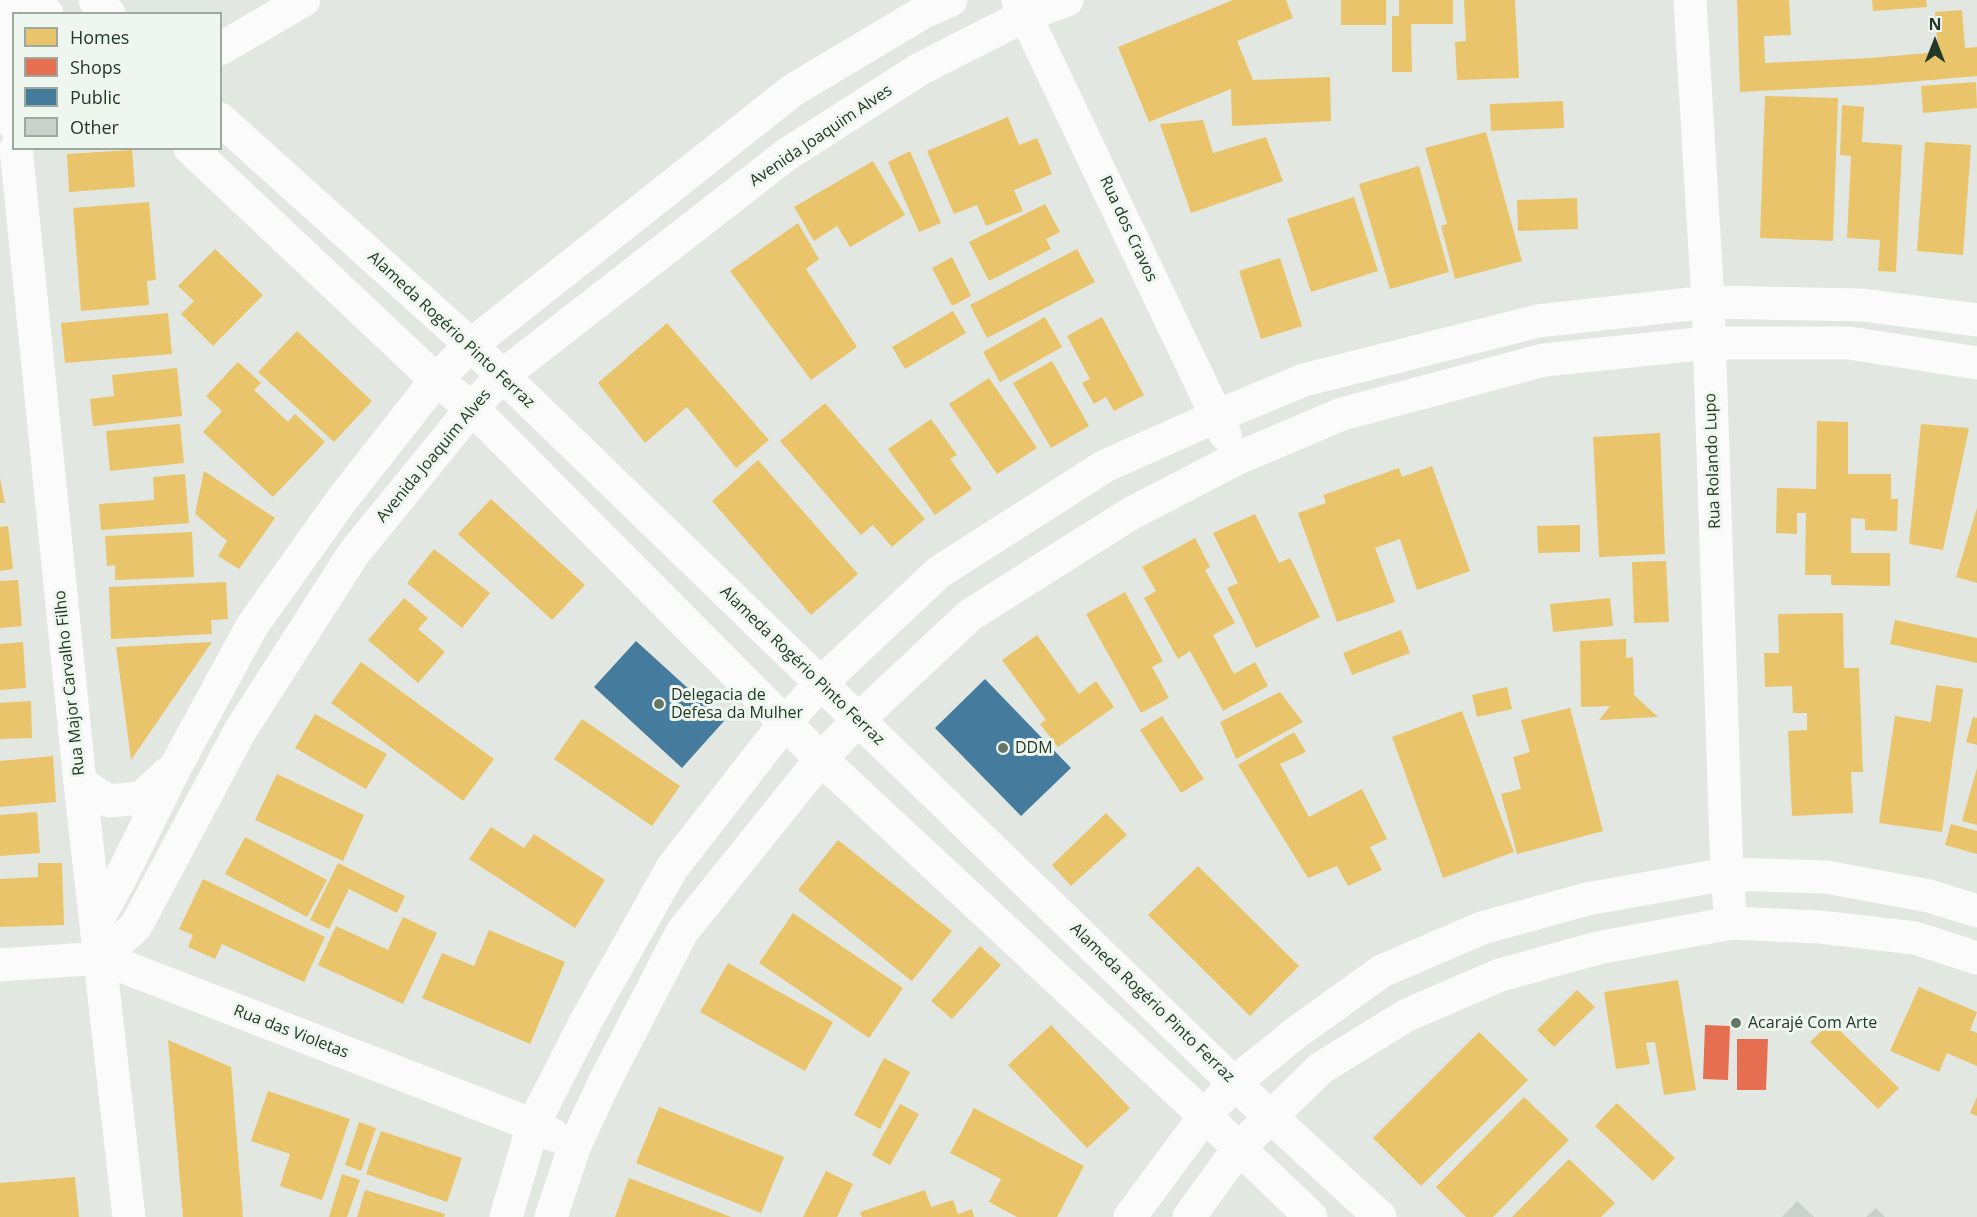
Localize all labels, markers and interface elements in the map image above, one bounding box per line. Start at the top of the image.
legend [12,12,222,150]
north arrow [1905,12,1965,72]
text: N [1928,13,1942,35]
text: Homes [70,25,129,49]
text: Shops [70,55,121,79]
street label: Avenida Joaquim Alves [746,81,896,191]
text: Public [70,85,121,109]
text: Other [70,115,119,139]
street label: Rua dos Cravos [1095,173,1161,285]
street label: Alameda Rogério Pinto Ferraz [364,248,538,412]
street label: Avenida Joaquim Alves [373,385,495,527]
street label: Rua Rolando Lupo [1701,393,1725,529]
street label: Alameda Rogério Pinto Ferraz [716,582,888,750]
street label: Rua Major Carvalho Filho [51,589,89,777]
place label: Delegacia de Defesa da Mulher [671,685,803,723]
marker: Delegacia de Defesa da Mulher [652,697,666,711]
place label: DDM [1015,738,1053,758]
marker: DDM [996,741,1010,755]
street label: Alameda Rogério Pinto Ferraz [1066,919,1238,1087]
street label: Rua das Violetas [231,1001,351,1063]
place label: Acarajé Com Arte [1748,1013,1877,1033]
marker: Acarajé Com Arte [1729,1016,1743,1030]

